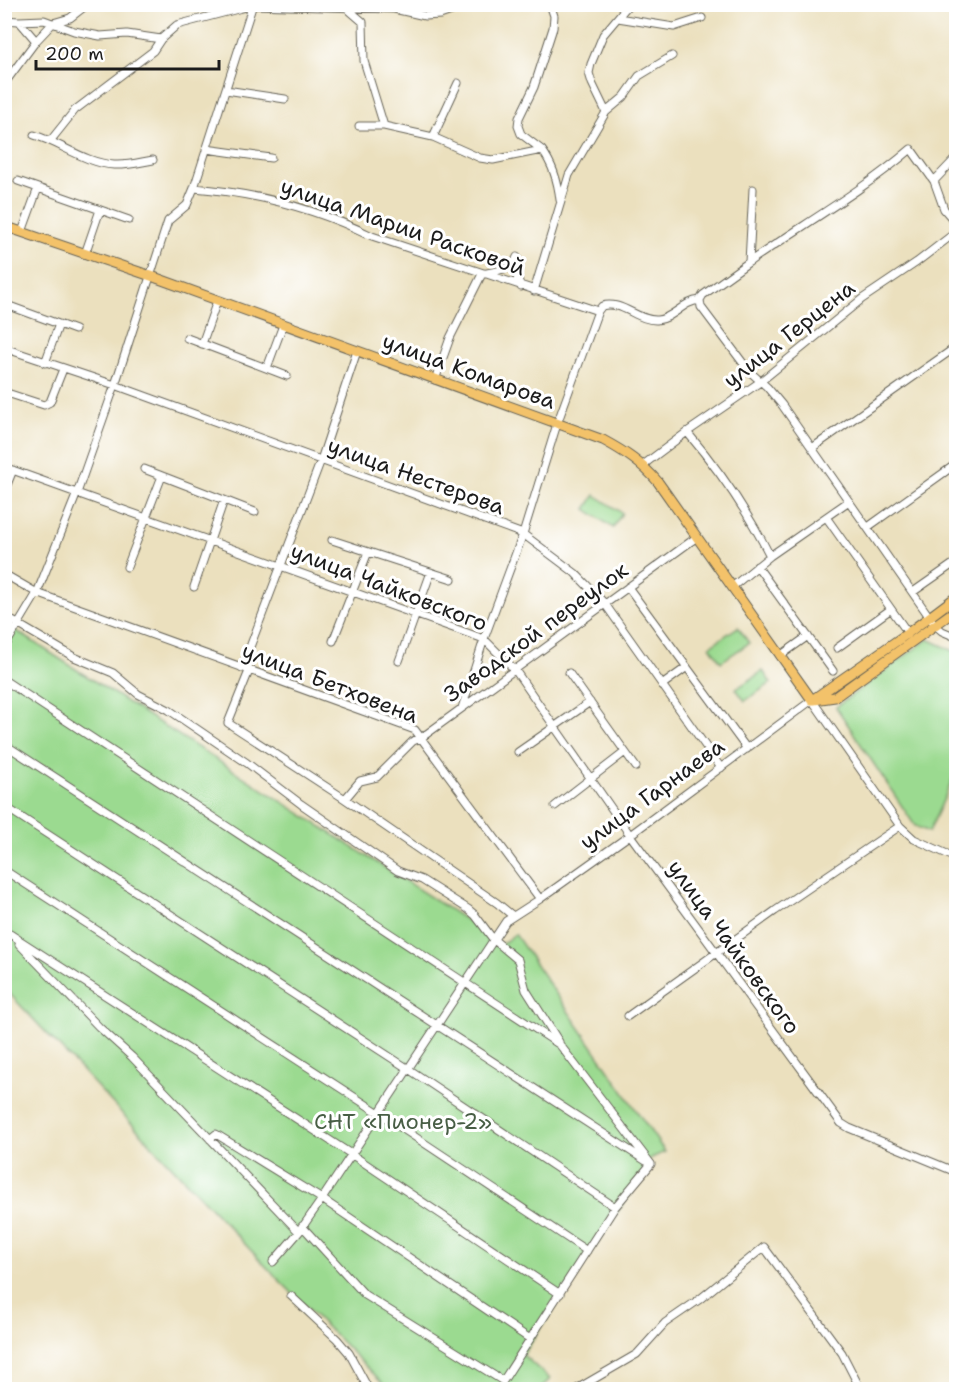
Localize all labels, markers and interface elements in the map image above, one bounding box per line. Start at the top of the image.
scale bar [36,33,219,71]
text: 200 m [45,42,104,66]
street label: улица Марии Расковой [277,171,529,283]
street label: улица Герцена [717,273,861,395]
street label: улица Комарова [378,326,560,416]
street label: улица Нестерова [323,431,509,522]
street label: улица Чайковского [286,536,492,638]
street label: Заводской переулок [438,555,634,709]
street label: улица Бетховена [238,636,423,730]
street label: улица Гарнаева [574,731,731,856]
street label: улица Чайковского [661,854,807,1040]
park label: СНТ «Пионер-2» [314,1107,492,1136]

